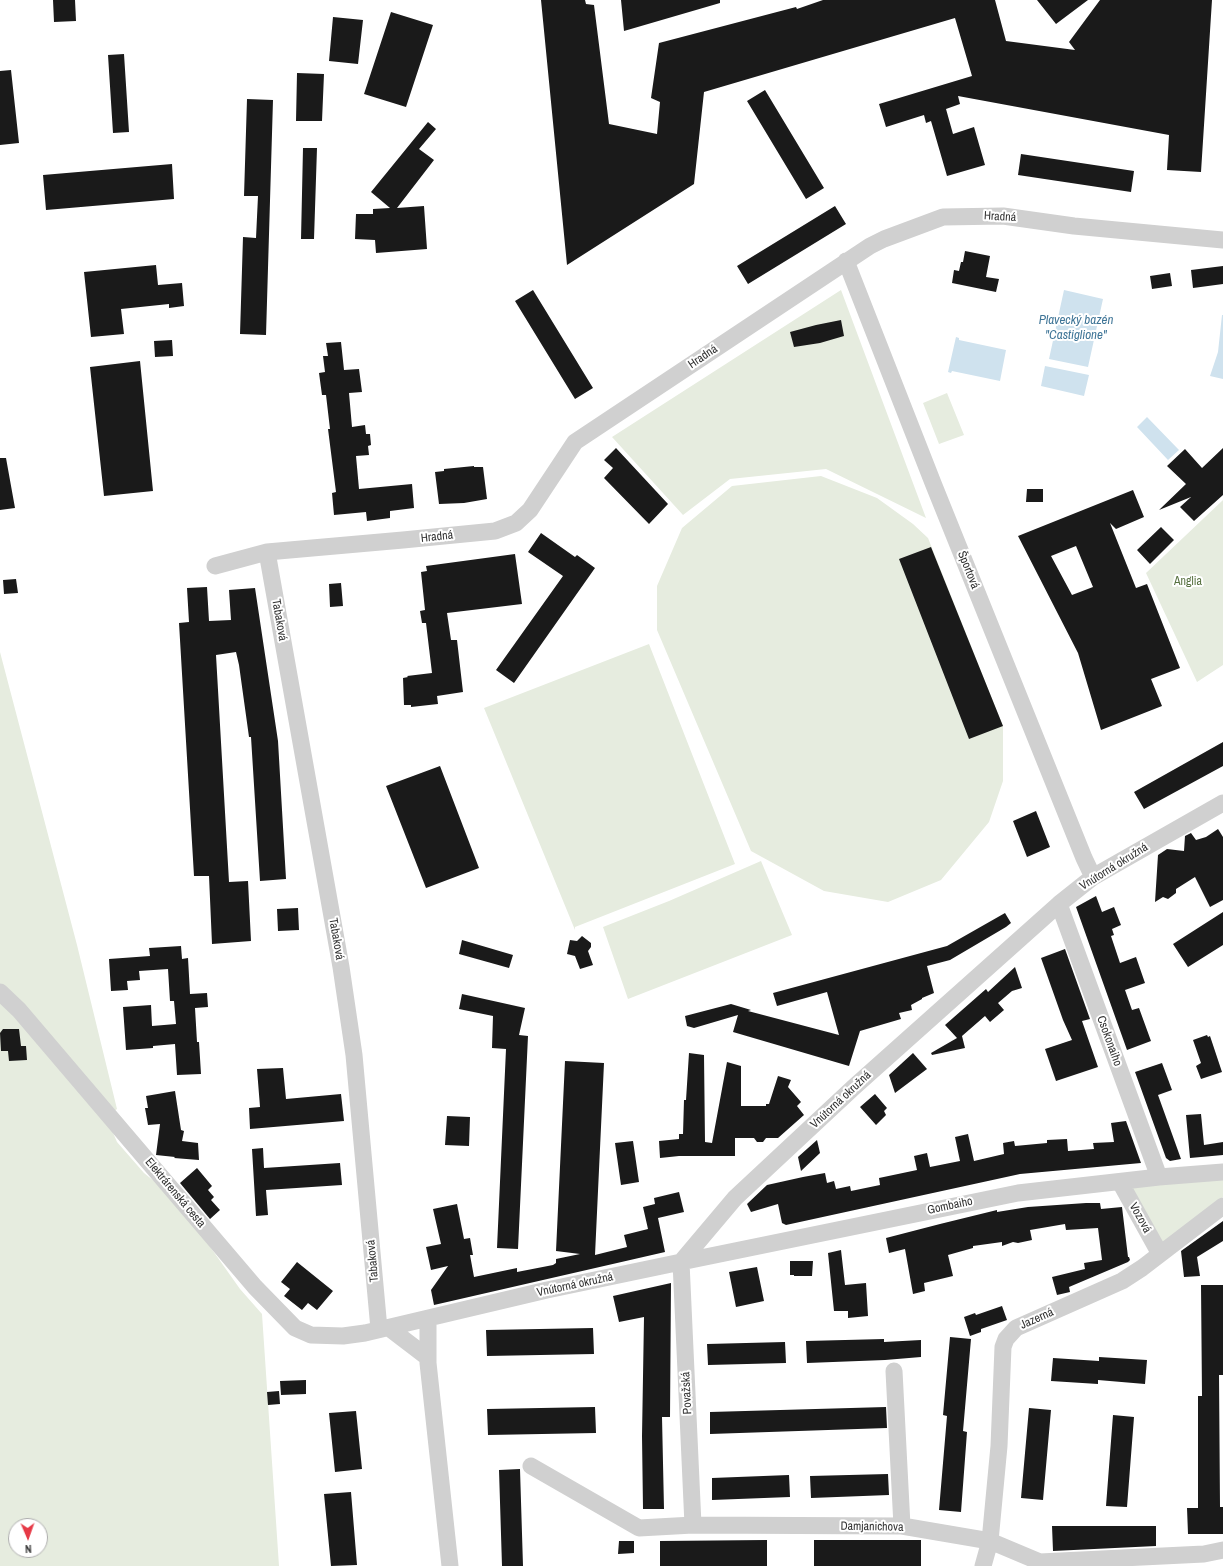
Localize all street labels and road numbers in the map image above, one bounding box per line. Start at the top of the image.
street label: Hradná [984,209,1016,225]
street label: Hradná [686,342,720,372]
street label: Hradná [420,528,454,546]
street label: Športová [954,549,982,591]
street label: Tabaková [268,598,290,642]
street label: Vnútorná okružná [1077,840,1151,894]
street label: Tabaková [325,917,347,961]
street label: Csokonaiho [1093,1014,1125,1068]
street label: Vnútorná okružná [808,1068,874,1132]
street label: Elektrárenská cesta [142,1155,208,1231]
street label: Gombaiho [926,1194,974,1218]
street label: Vozová [1126,1200,1154,1236]
street label: Tabaková [364,1239,382,1283]
street label: Vnútorná okružná [536,1270,614,1300]
street label: Jazerná [1018,1305,1056,1333]
street label: Považská [679,1371,695,1415]
street label: Damjanichova [840,1519,904,1535]

